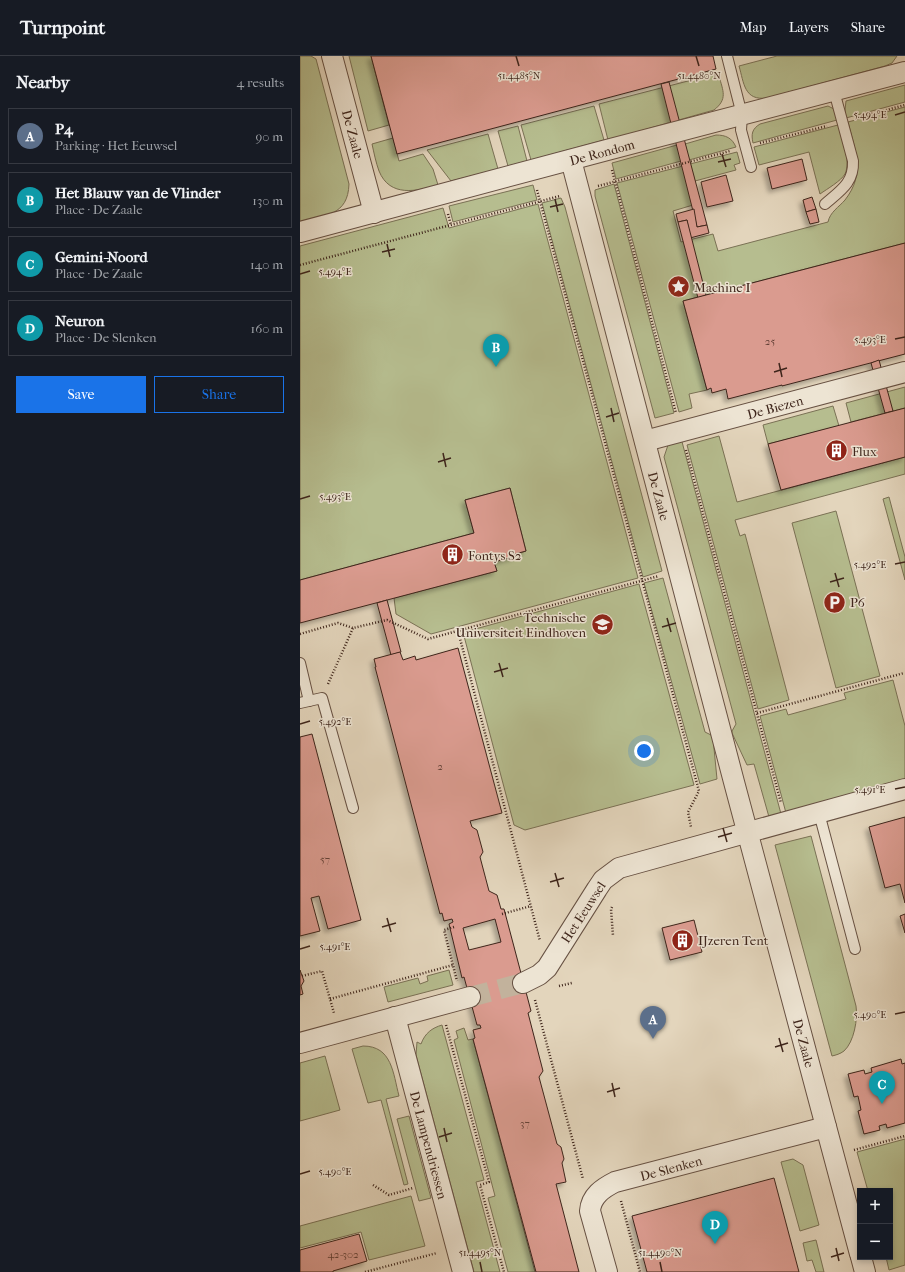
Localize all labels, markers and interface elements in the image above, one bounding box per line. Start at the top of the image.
text: Turnpoint [20,17,105,39]
text: Map [740,19,767,36]
text: Layers [789,19,829,36]
text: Share [851,19,885,36]
text: 51.4485°N [498,70,541,82]
text: 51.4480°N [677,70,721,82]
text: Nearby [16,72,70,92]
text: 4 results [237,75,284,90]
street label: De Zaale [339,108,366,161]
text: 5.494°E [853,109,887,121]
text: P4 [55,120,73,138]
text: A [26,129,34,144]
text: 90 m [255,129,283,144]
street label: De Rondom [568,137,637,168]
text: Parking · Het Eeuwsel [55,138,177,153]
text: Het Blauw van de Vlinder [55,184,221,202]
text: B [26,193,34,208]
text: 130 m [252,193,283,208]
text: Place · De Zaale [55,202,143,217]
text: Gemini-Noord [55,248,148,266]
text: C [26,257,34,272]
text: 140 m [250,257,283,272]
text: Place · De Zaale [55,266,143,281]
text: 5.494°E [318,266,352,278]
place icon: Machine I [666,274,692,300]
place label: Machine I [694,280,751,295]
text: Neuron [55,312,104,330]
text: D [25,321,35,336]
text: 160 m [251,321,283,336]
text: Place · De Slenken [55,330,157,345]
pin: B [483,334,509,367]
text: 5.493°E [854,334,886,346]
house number: 25 [765,335,775,348]
button: Save [16,376,146,413]
button: Share [154,376,284,413]
street label: De Biezen [745,393,805,422]
building icon: Flux [824,438,850,464]
place label: Flux [852,444,877,459]
street label: De Zaale [645,470,672,523]
text: 5.493°E [319,491,351,503]
building icon: Fontys S2 [440,542,466,568]
place label: Fontys S2 [468,548,522,563]
text: 5.492°E [854,559,886,571]
parking icon: P6 [821,589,847,615]
place label: P6 [850,595,866,610]
place label: Technische Universiteit Eindhoven [456,610,587,640]
school or university icon: Technische Universiteit Eindhoven [589,611,615,637]
text: 5.492°E [319,716,351,728]
your location [634,741,654,761]
house number: 2 [437,760,443,773]
text: 5.491°E [855,784,885,796]
house number: 57 [320,853,330,866]
street label: Het Eeuwsel [558,878,609,946]
building icon: IJzeren Tent [669,927,695,953]
place label: IJzeren Tent [698,933,769,948]
text: 5.491°E [320,941,350,953]
pin: A [640,1006,666,1039]
text: 5.490°E [854,1009,886,1021]
street label: De Zaale [790,1017,817,1070]
pin: C [869,1071,895,1104]
street label: De Lampendriessen [407,1089,450,1201]
house number: 37 [520,1117,530,1130]
street label: De Slenken [638,1153,704,1184]
text: 5.490°E [319,1166,351,1178]
map controls [857,1188,893,1260]
button: + [857,1188,893,1224]
pin: D [702,1211,728,1244]
button: − [857,1224,893,1260]
text: 51.4495°N [459,1247,502,1259]
text: 51.4490°N [638,1247,682,1259]
house number: 42-302 [327,1248,359,1261]

